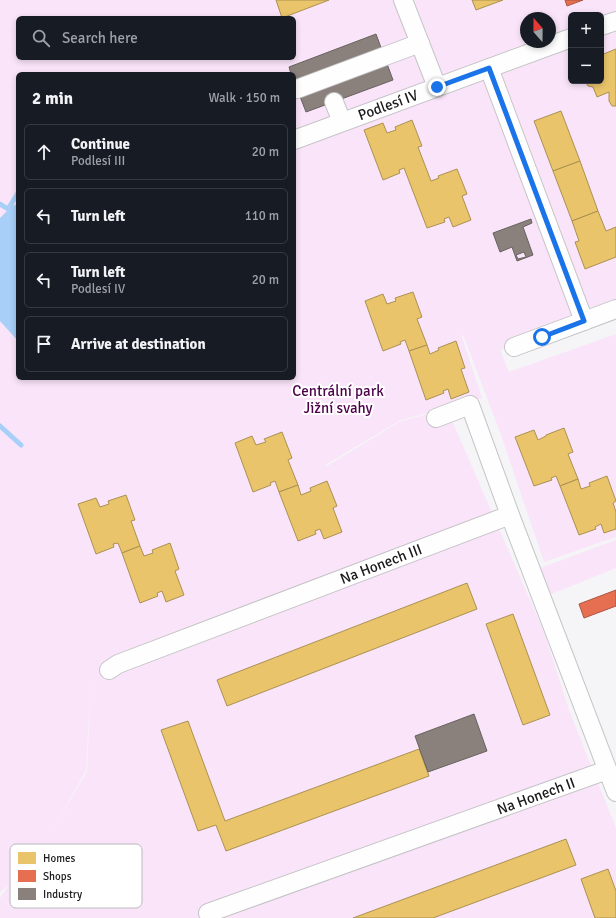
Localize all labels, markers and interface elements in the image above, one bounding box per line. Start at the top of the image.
north arrow [520,12,556,48]
map controls [568,12,604,84]
button: + [568,12,604,48]
search box [16,16,296,60]
icon: search [30,27,52,49]
text: Search here [62,29,138,47]
button: − [568,48,604,84]
route end [428,78,446,96]
street label: Podlesí IV [356,86,421,124]
text: 2 min [32,88,73,109]
text: Walk · 150 m [209,90,280,106]
text: Continue [71,135,130,153]
icon: ahead [33,141,55,163]
text: 20 m [252,144,279,160]
text: Podlesí III [71,153,125,169]
icon: left [33,205,55,227]
text: Turn left [71,207,125,225]
text: 110 m [245,208,279,224]
text: Turn left [71,263,125,281]
icon: left [33,269,55,291]
text: 20 m [252,272,279,288]
text: Podlesí IV [71,281,125,297]
route start [533,328,551,346]
icon: arrive [33,333,55,355]
text: Arrive at destination [71,335,206,353]
park label: Centrální park Jižní svahy [292,382,384,417]
street label: Na Honech III [337,540,425,588]
street label: Na Honech II [494,774,578,818]
legend [10,844,142,908]
text: Homes [43,852,75,865]
text: Shops [43,870,72,883]
text: Industry [43,888,83,901]

